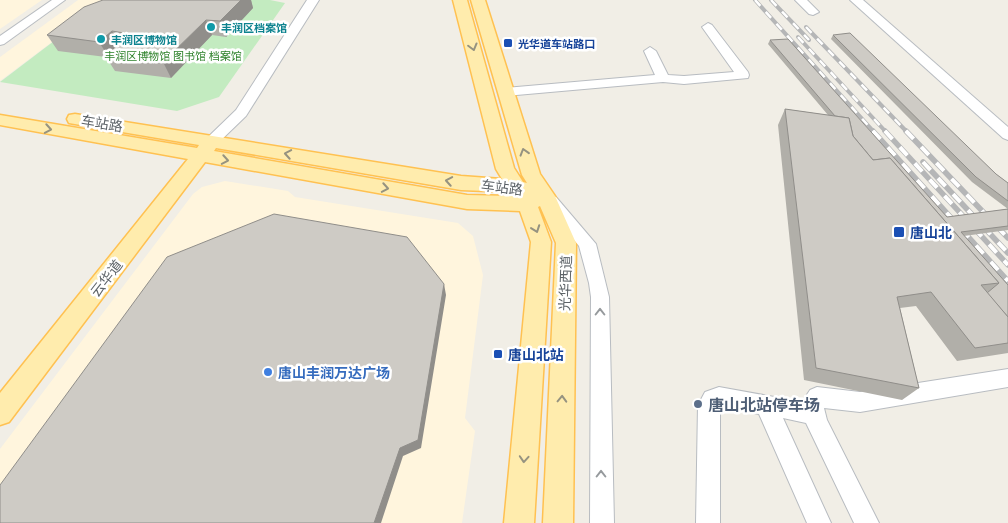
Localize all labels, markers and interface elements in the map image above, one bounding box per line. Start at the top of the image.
marker: 丰润区档案馆 [205,21,217,33]
place label: 丰润区档案馆 [221,21,287,34]
marker: 丰润区博物馆 [95,33,107,45]
place label: 丰润区博物馆 [111,33,177,46]
marker: 光华道车站路口 [502,37,514,49]
place label: 光华道车站路口 [518,37,595,50]
one-way arrow [467,43,478,52]
park label: 丰润区博物馆 图书馆 档案馆 [104,49,242,62]
street label: 车站路 [80,111,124,135]
one-way arrow [44,123,52,133]
one-way arrow [520,148,530,157]
one-way arrow [284,149,293,159]
one-way arrow [221,154,230,164]
one-way arrow [444,176,452,187]
street label: 车站路 [480,176,524,198]
one-way arrow [381,182,390,192]
place label: 唐山北 [910,224,952,241]
one-way arrow [530,225,540,233]
marker: 唐山北 [892,225,906,239]
street label: 光华西道 [556,255,574,311]
street label: 云华道 [86,256,126,300]
one-way arrow [595,308,605,316]
place label: 唐山北站 [508,346,564,363]
marker: 唐山北站 [492,348,504,360]
place label: 唐山丰润万达广场 [278,364,390,381]
marker: 唐山丰润万达广场 [262,366,274,378]
one-way arrow [557,395,567,403]
place label: 唐山北站停车场 [708,395,820,414]
marker: 唐山北站停车场 [692,398,704,410]
one-way arrow [519,455,530,463]
one-way arrow [596,470,606,478]

